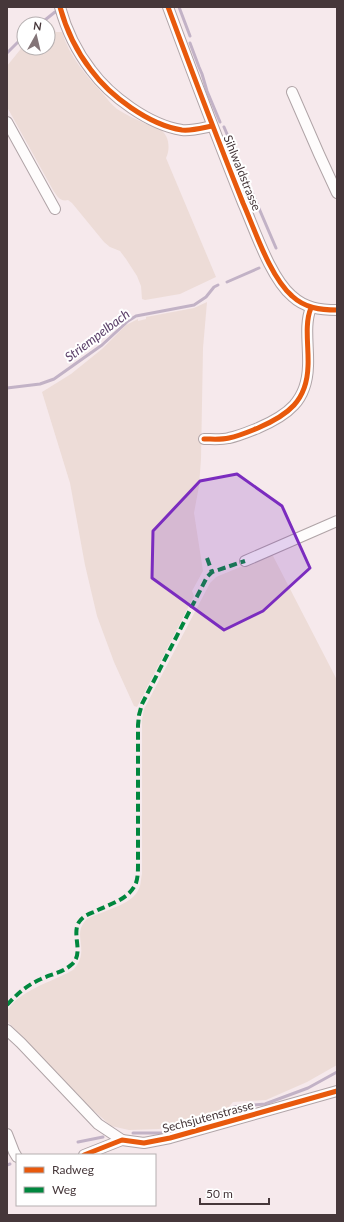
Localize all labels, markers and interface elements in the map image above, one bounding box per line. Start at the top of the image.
north arrow [16,16,56,56]
text: N [32,19,43,33]
street label: Sihlwaldstrasse [220,133,264,213]
water label: Striempelbach [61,305,133,365]
street label: Sechsjutenstrasse [161,1097,255,1136]
legend [16,1154,156,1206]
text: Radweg [52,1162,94,1177]
scale bar [200,1180,269,1206]
text: Weg [52,1182,76,1197]
text: 50 m [206,1186,233,1201]

